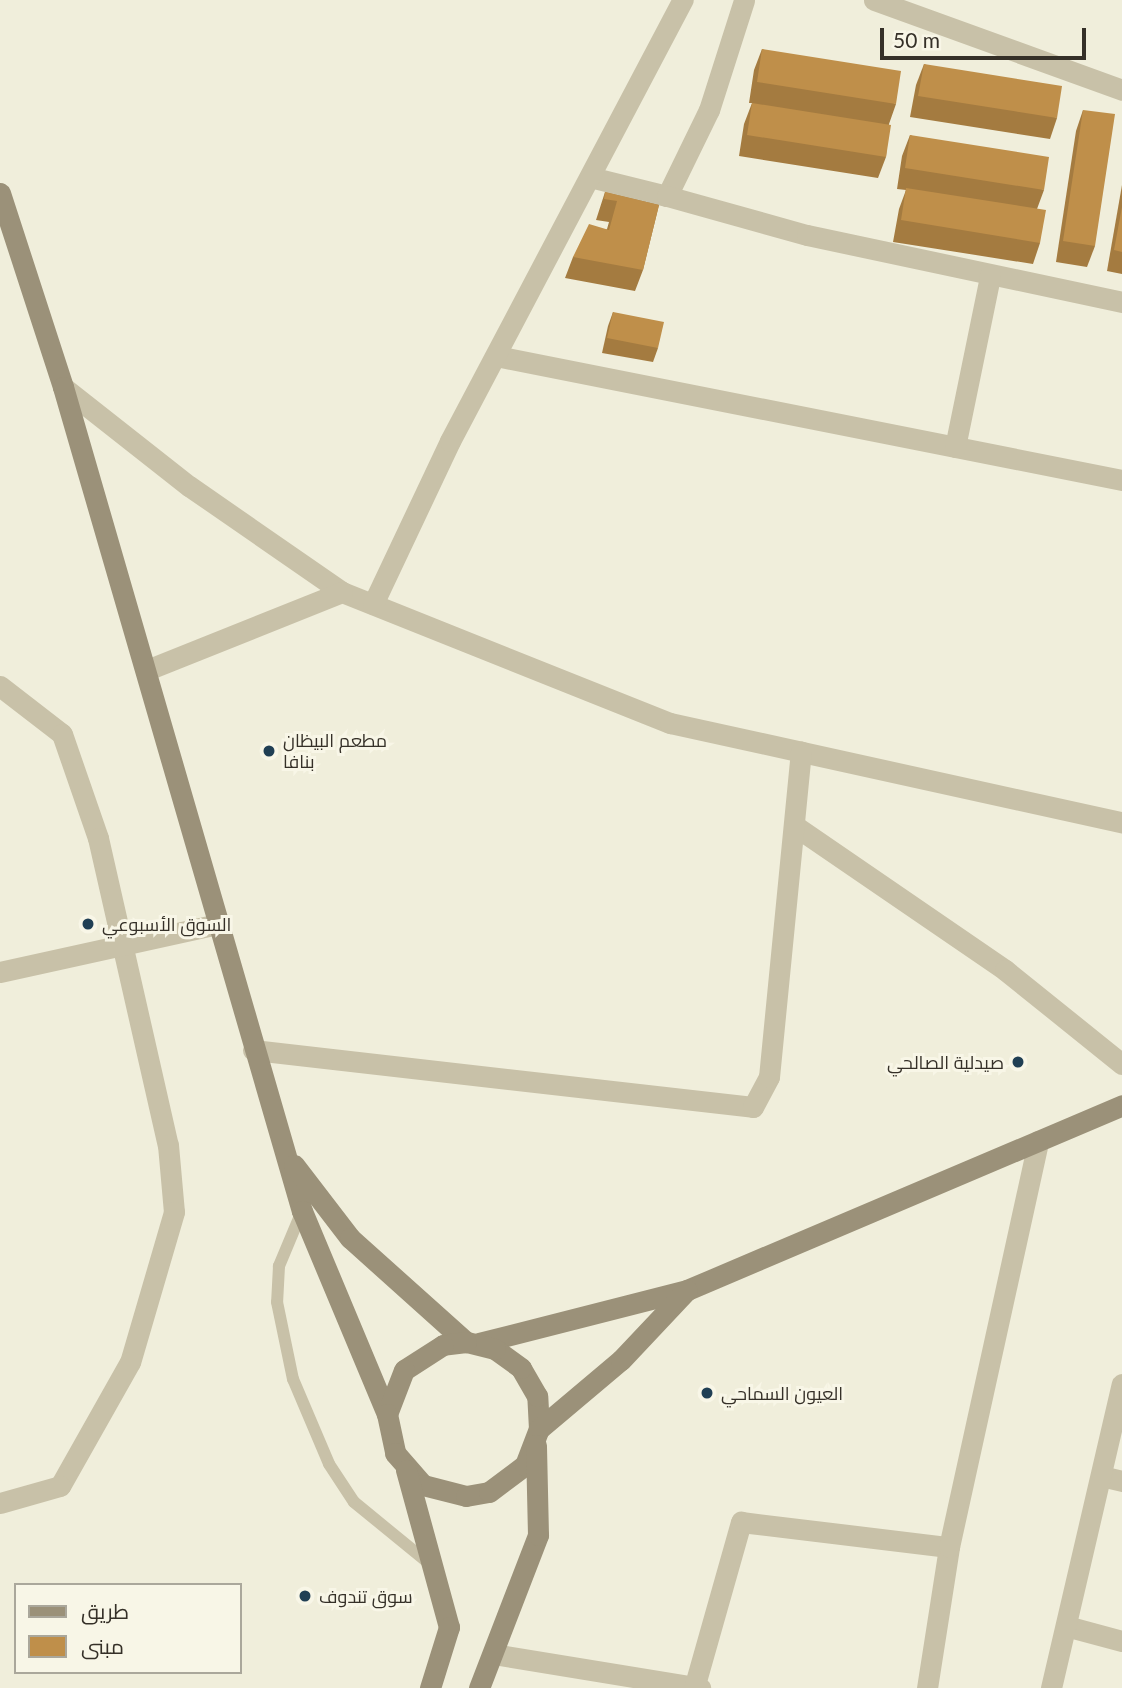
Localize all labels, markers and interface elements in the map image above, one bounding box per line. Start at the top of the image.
scale bar [884,14,1090,58]
text: 50 m [893,27,940,52]
place label: مطعم البيظان بنافا [283,730,387,772]
marker: مطعم البيظان بنافا [261,743,277,759]
place label: السوق الأسبوعي [102,913,231,935]
marker: السوق الأسبوعي [80,916,96,932]
place label: صيدلية الصالحي [887,1051,1004,1073]
marker: صيدلية الصالحي [1010,1054,1026,1070]
place label: العيون السماحي [721,1382,843,1404]
marker: العيون السماحي [699,1385,715,1401]
legend [14,1583,242,1674]
place label: سوق تندوف [319,1585,413,1607]
marker: سوق تندوف [297,1588,313,1604]
text: طريق [81,1598,129,1623]
text: مبنى [81,1633,124,1658]

